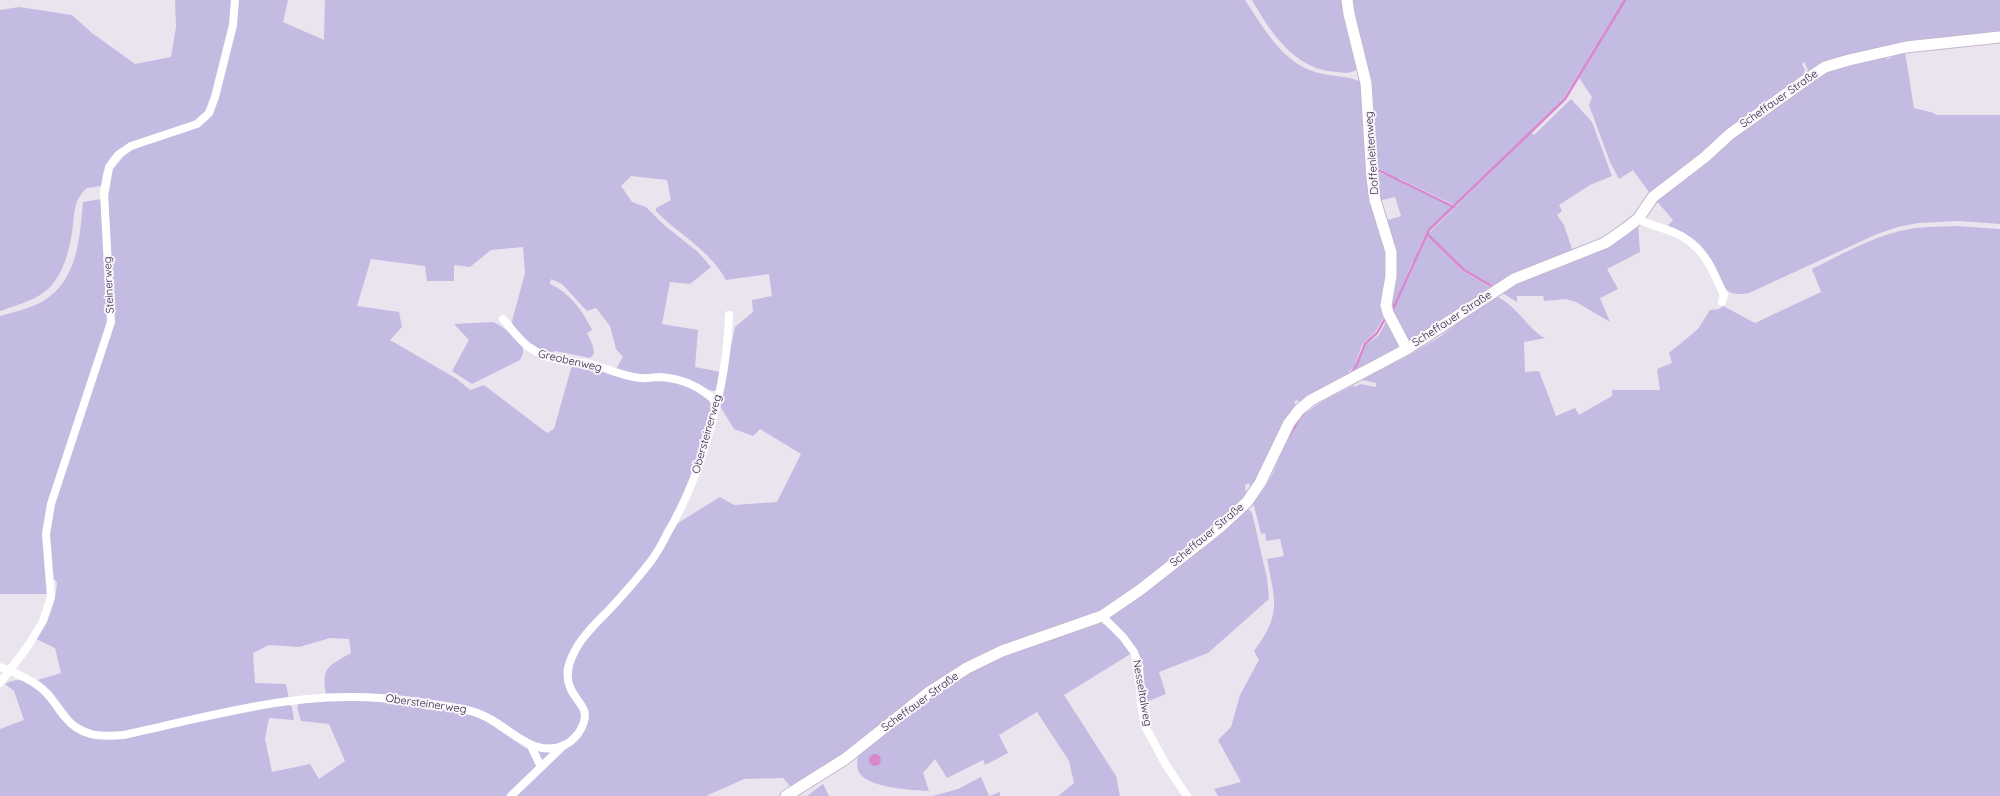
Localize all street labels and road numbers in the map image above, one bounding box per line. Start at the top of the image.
street label: Scheffauer Straße [1737,67,1821,131]
street label: Doffenleitenweg [1362,111,1382,195]
street label: Steinerweg [101,256,117,314]
street label: Scheffauer Straße [1410,288,1494,350]
street label: Greobenweg [537,347,603,375]
street label: Obersteinerweg [689,393,725,475]
street label: Scheffauer Straße [1167,500,1247,570]
street label: Nesseltalweg [1130,659,1154,727]
street label: Scheffauer Straße [879,670,961,734]
street label: Obersteinerweg [385,692,467,716]

